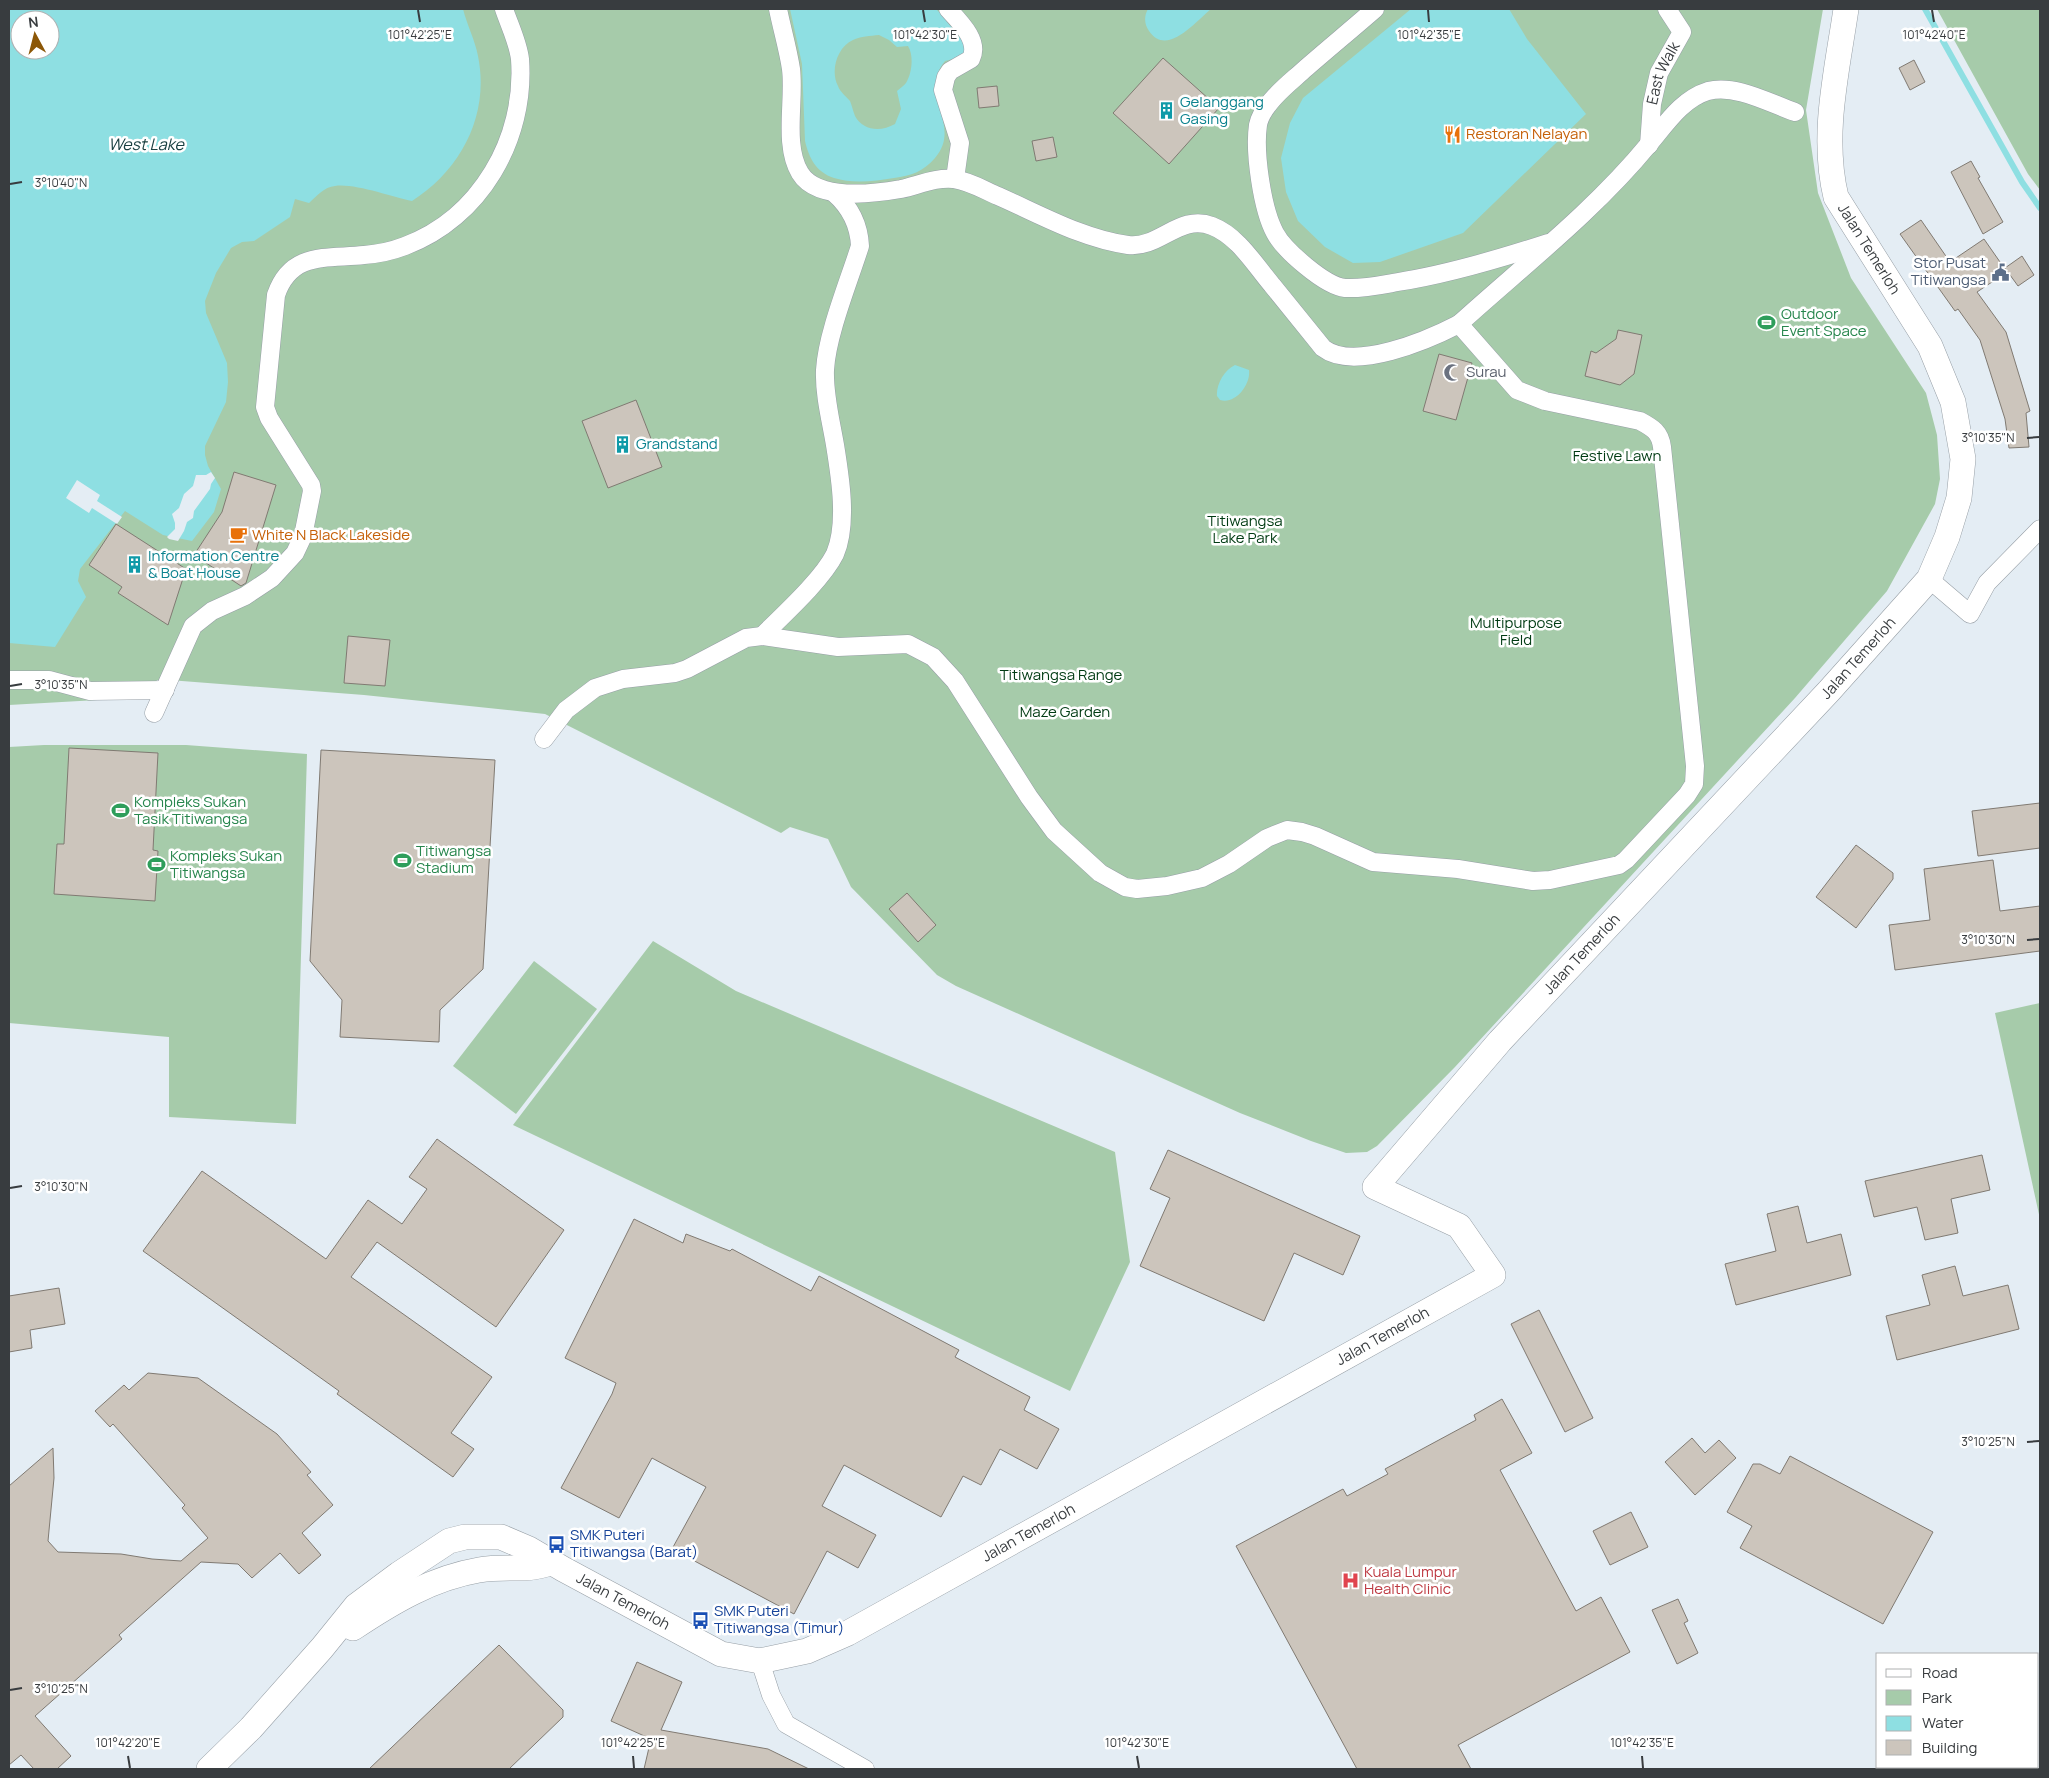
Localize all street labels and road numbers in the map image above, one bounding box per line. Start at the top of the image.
street label: East Walk [1641,37,1685,107]
street label: Jalan Temerloh [1833,199,1906,298]
street label: Jalan Temerloh [1816,612,1900,703]
street label: Jalan Temerloh [1538,909,1625,999]
street label: Jalan Temerloh [1332,1301,1433,1370]
street label: Jalan Temerloh [978,1498,1079,1567]
street label: Jalan Temerloh [573,1567,674,1635]

